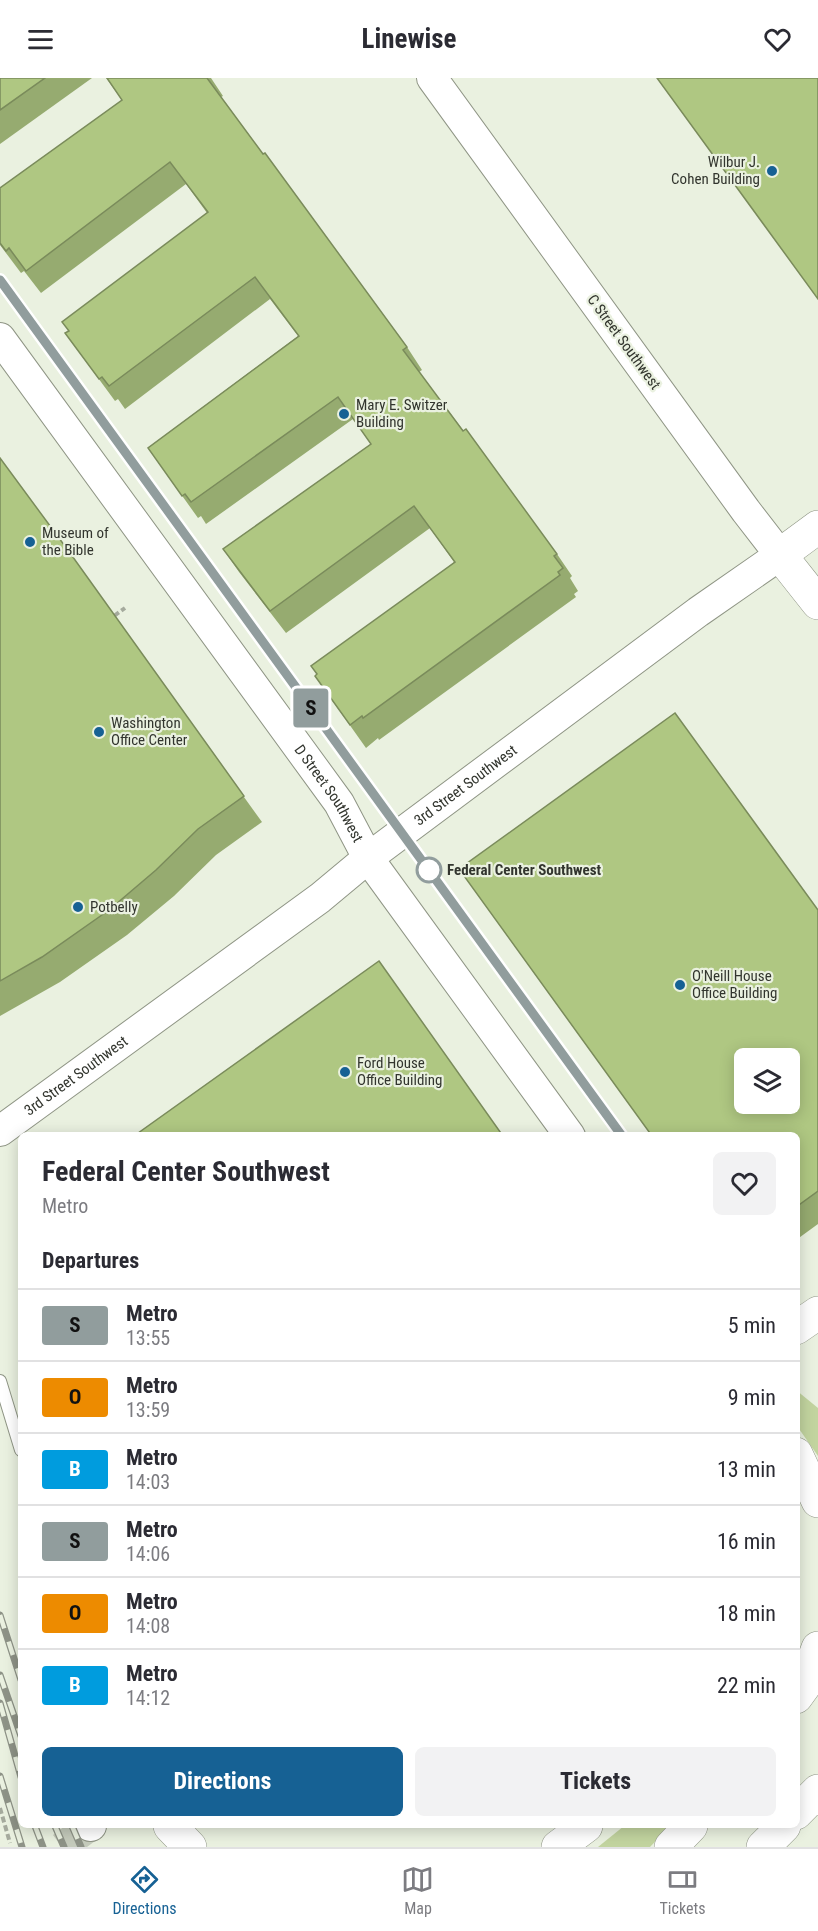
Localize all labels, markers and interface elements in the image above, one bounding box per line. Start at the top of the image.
icon: menu [24,23,57,56]
text: Linewise [361,23,457,55]
icon: heart [761,23,794,56]
place label: Wilbur J. Cohen Building [671,153,760,188]
marker: Wilbur J. Cohen Building [765,164,779,178]
street label: C Street Southwest [584,291,664,393]
place label: Mary E. Switzer Building [356,396,448,431]
marker: Mary E. Switzer Building [337,407,351,421]
place label: Museum of the Bible [42,524,109,559]
marker: Museum of the Bible [23,535,37,549]
line badge: S [292,688,330,728]
text: S [305,696,317,720]
place label: Washington Office Center [111,714,188,749]
marker: Washington Office Center [92,725,106,739]
street label: D Street Southwest [291,741,367,845]
street label: 3rd Street Southwest [411,741,521,829]
marker: Federal Center Southwest [416,857,442,883]
place label: Federal Center Southwest [447,861,602,879]
place label: Potbelly [90,898,138,916]
marker: Potbelly [71,900,85,914]
place label: O'Neill House Office Building [692,967,777,1002]
marker: O'Neill House Office Building [673,978,687,992]
street label: 3rd Street Southwest [21,1032,131,1119]
map controls [734,1048,800,1114]
button: layers [734,1048,800,1114]
place label: Ford House Office Building [357,1054,442,1089]
marker: Ford House Office Building [338,1065,352,1079]
button: heart [713,1152,776,1215]
text: Federal Center Southwest [42,1155,330,1188]
text: Metro [42,1194,88,1218]
text: Departures [42,1248,139,1273]
text: Metro [126,1301,178,1326]
text: S [69,1313,81,1337]
text: 5 min [728,1313,776,1338]
text: 13:55 [126,1326,170,1350]
text: Metro [126,1373,178,1398]
text: O [69,1385,81,1409]
text: 9 min [728,1385,776,1410]
text: 13:59 [126,1398,170,1422]
text: Metro [126,1445,178,1470]
text: B [69,1457,81,1481]
text: 13 min [717,1457,776,1482]
text: 14:03 [126,1470,170,1494]
text: Metro [126,1517,178,1542]
text: S [69,1529,81,1553]
text: 16 min [717,1529,776,1554]
text: 14:06 [126,1542,170,1566]
text: Metro [126,1589,178,1614]
text: O [69,1601,81,1625]
text: 18 min [717,1601,776,1626]
text: 14:08 [126,1614,170,1638]
text: Metro [126,1661,178,1686]
text: B [69,1673,81,1697]
text: 22 min [717,1673,776,1698]
text: 14:12 [126,1686,170,1710]
button: Directions [42,1747,403,1816]
button: Tickets [415,1747,776,1816]
tab: Directions [113,1863,176,1918]
tab: Map [401,1863,434,1918]
tab: Tickets [659,1863,705,1918]

